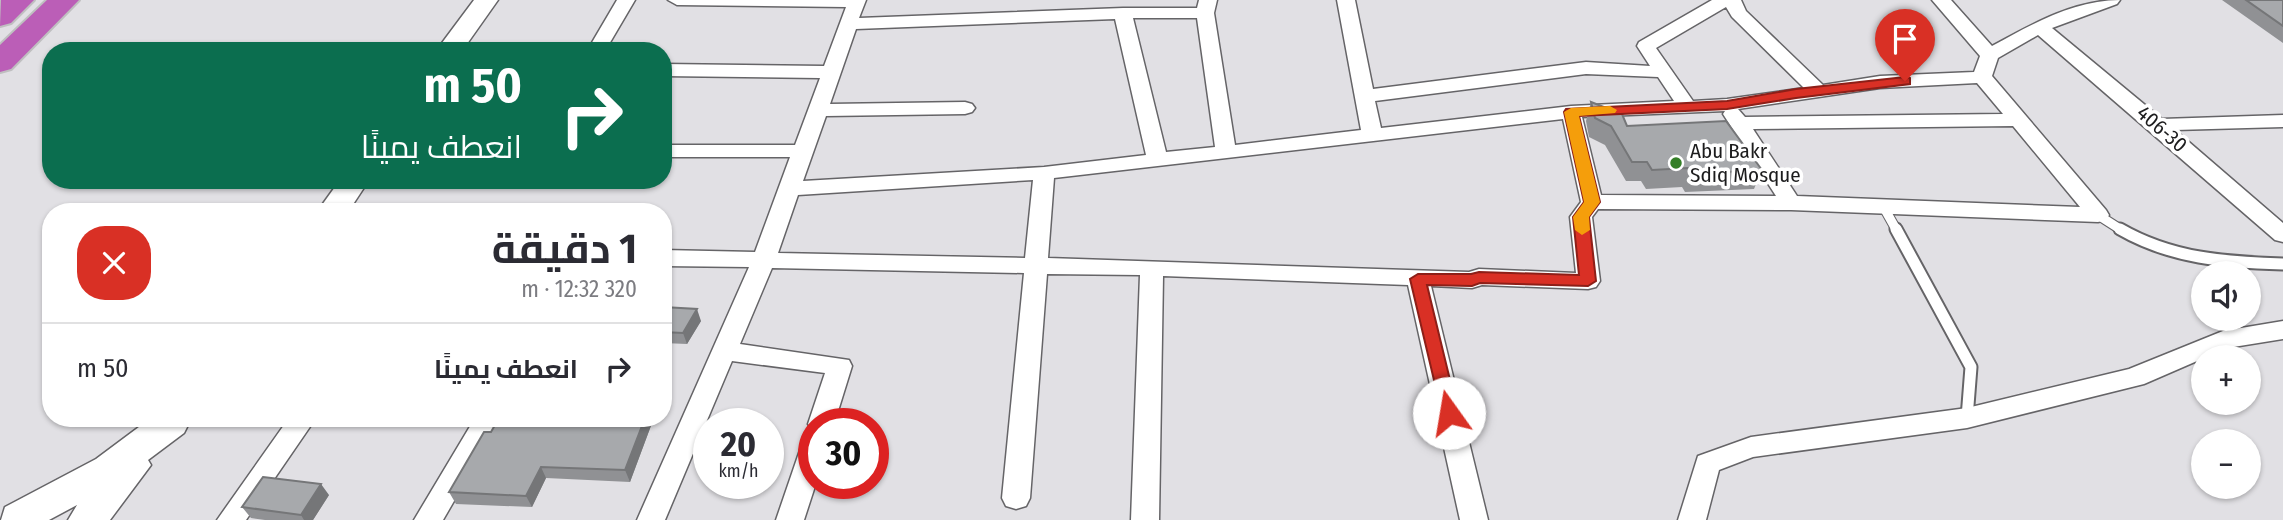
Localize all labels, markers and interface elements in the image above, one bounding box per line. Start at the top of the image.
pin [1875,9,1935,81]
icon: arrive [1886,20,1924,58]
text: 50 m [424,56,522,115]
icon: right [546,70,637,161]
street label: 406-30 [2131,100,2193,158]
text: انعطف يمينًا [361,128,522,166]
place label: Abu Bakr Sdiq Mosque [1690,138,1801,188]
marker: Abu Bakr Sdiq Mosque [1668,155,1684,171]
text: 1 دقيقة [492,224,637,274]
button: close [77,226,151,300]
map controls [2191,261,2261,499]
button: sound [2191,261,2261,331]
text: 320 m · 12:32 [521,275,637,303]
button: + [2191,345,2261,415]
icon: right [599,350,637,388]
text: 50 m [77,353,129,384]
text: انعطف يمينًا [434,354,578,385]
position arrow [1412,376,1486,450]
speed limit sign: 30 [798,408,889,499]
text: 20 [721,423,756,465]
button: − [2191,429,2261,499]
text: km/h [718,460,759,482]

